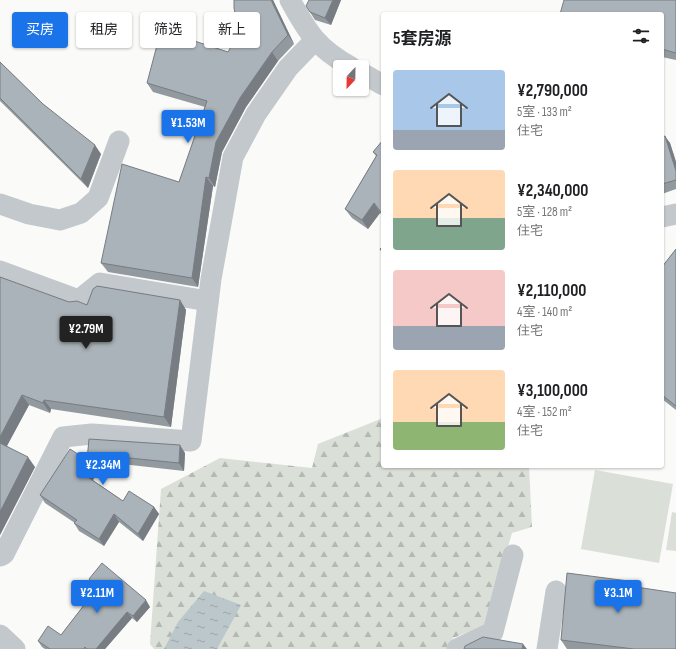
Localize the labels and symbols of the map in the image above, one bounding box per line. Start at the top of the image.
north arrow [333,60,369,96]
pin: ¥1.53M [155,110,221,144]
pin: ¥2.79M [53,316,119,350]
pin: ¥2.34M [70,452,136,486]
pin: ¥2.11M [64,580,130,614]
pin: ¥3.1M [590,580,646,614]

